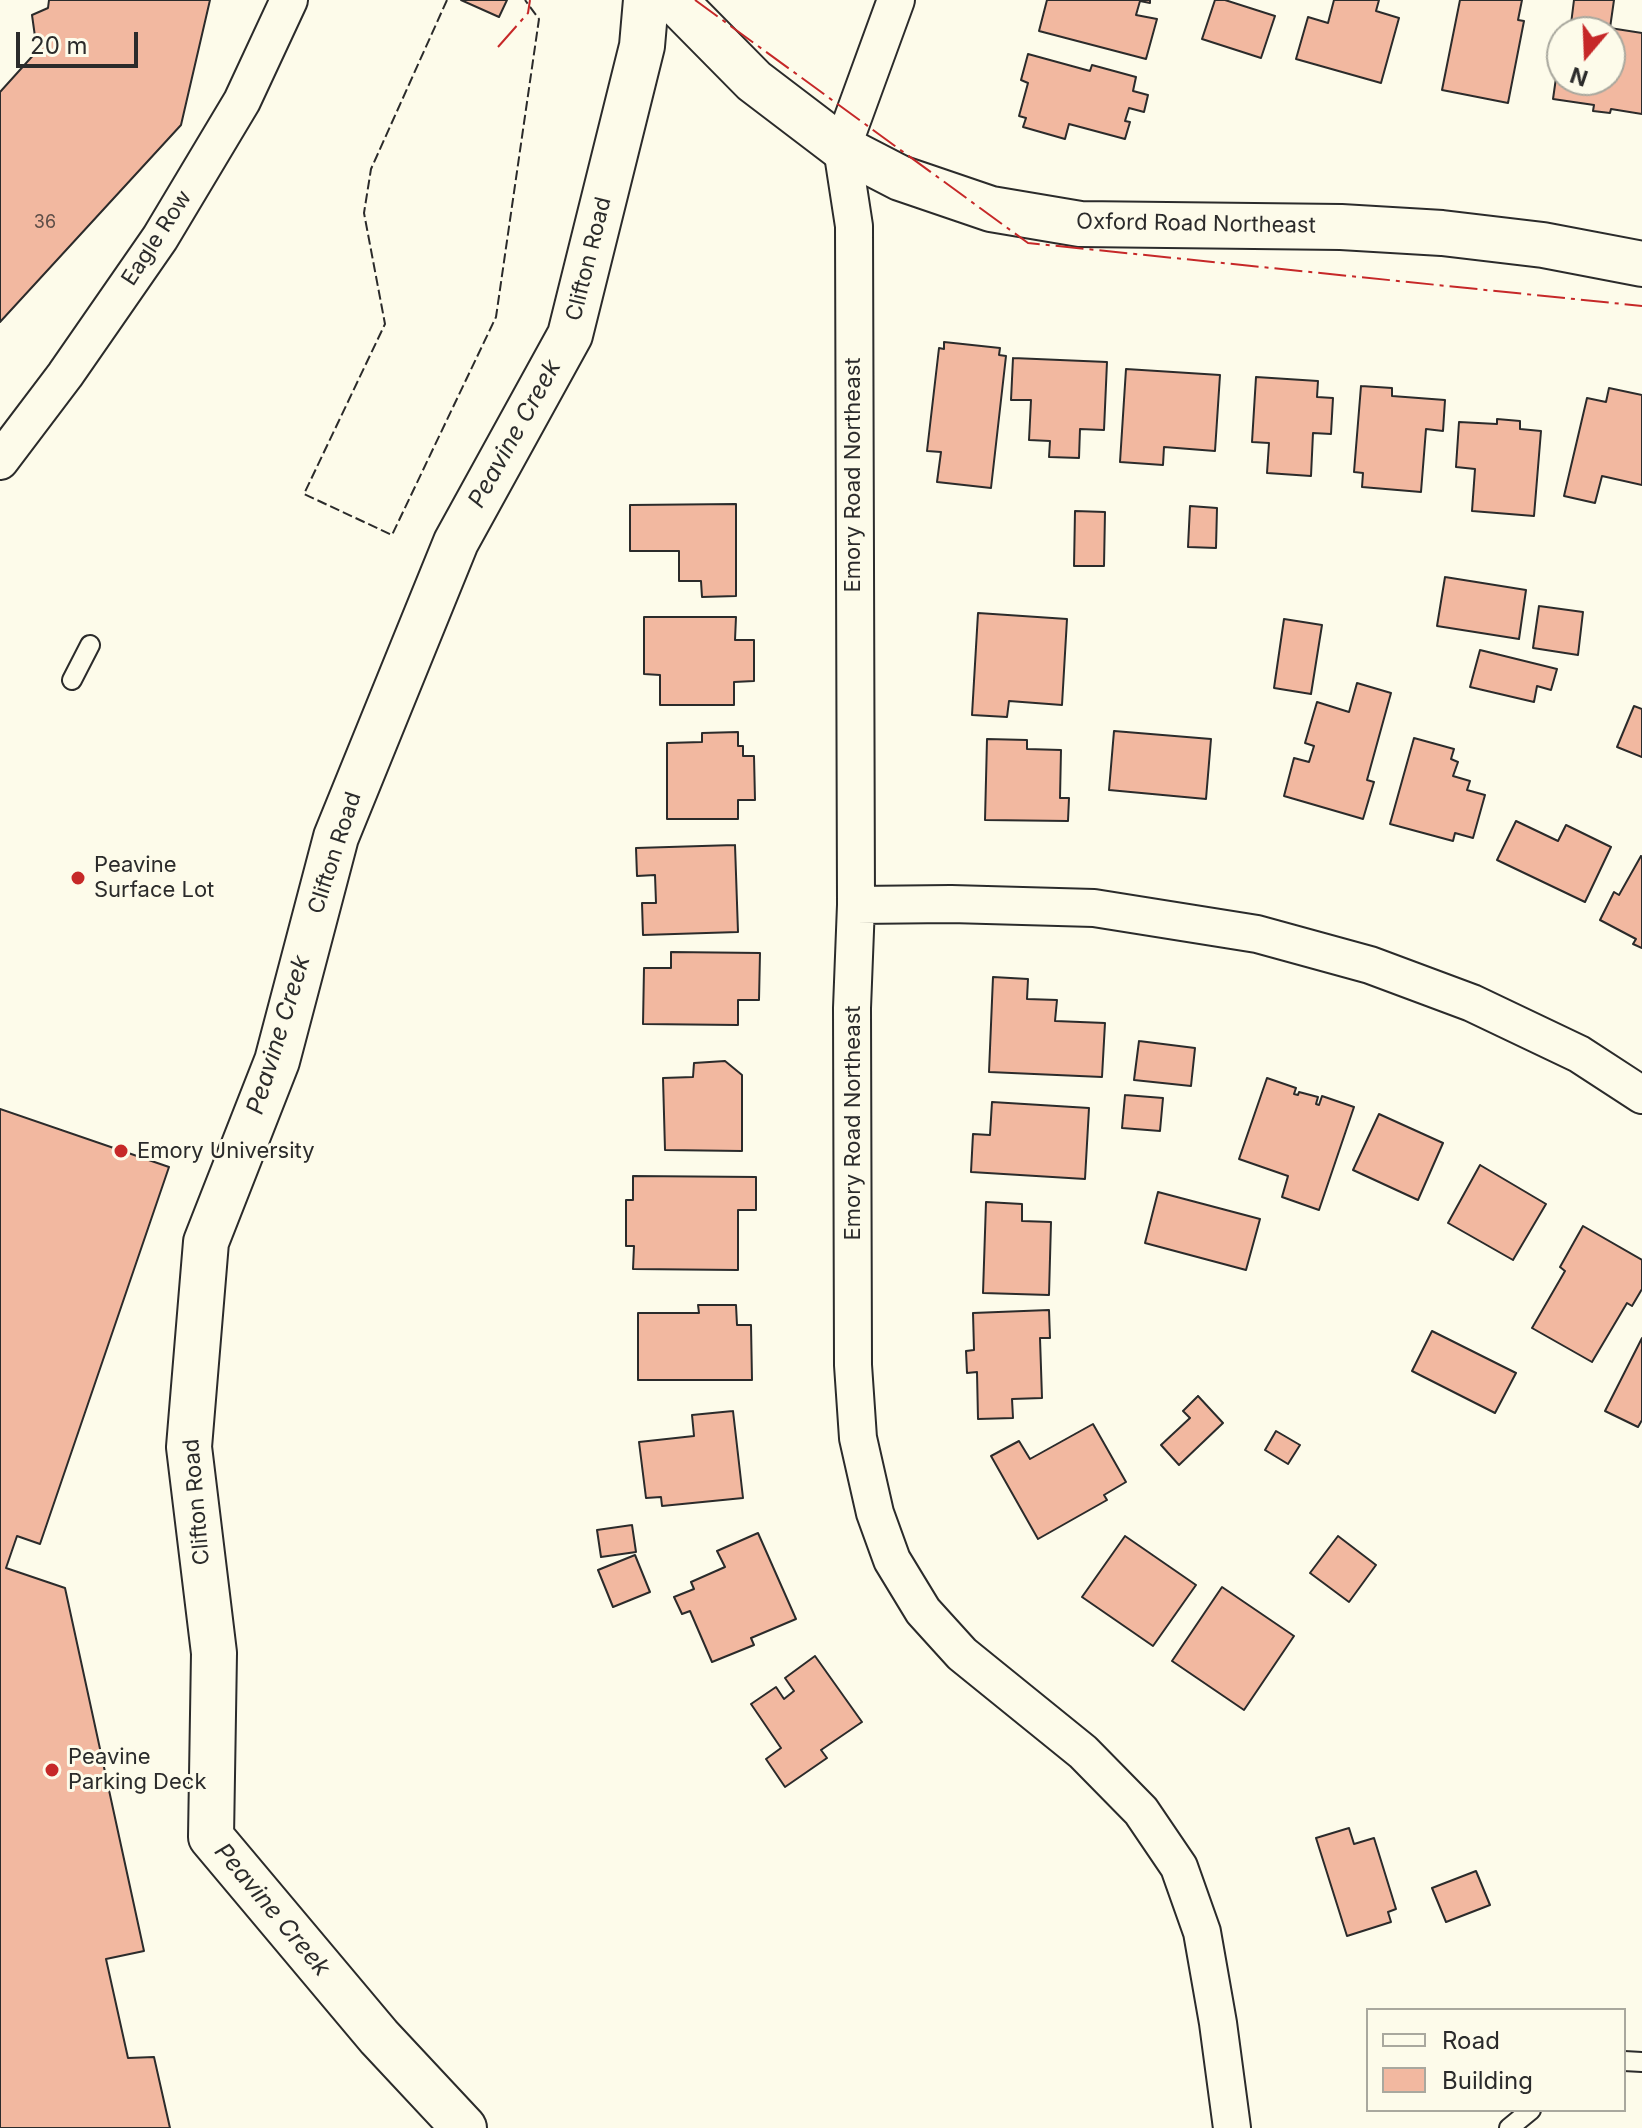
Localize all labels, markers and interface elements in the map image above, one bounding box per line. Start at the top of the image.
scale bar [20,16,142,66]
north arrow [1546,16,1626,96]
text: 20 m [30,31,88,60]
text: N [1567,62,1591,92]
street label: Eagle Row [117,186,197,290]
street label: Clifton Road [561,194,617,324]
street label: Oxford Road Northeast [1076,209,1316,239]
house number: 36 [34,212,56,234]
water label: Peavine Creek [463,355,567,513]
street label: Emory Road Northeast [840,358,866,592]
street label: Clifton Road [303,789,367,917]
place label: Peavine Surface Lot [94,852,214,904]
marker: Peavine Surface Lot [69,869,87,887]
water label: Peavine Creek [241,952,317,1118]
street label: Emory Road Northeast [840,1006,866,1240]
place label: Emory University [137,1138,315,1164]
marker: Emory University [112,1142,130,1160]
street label: Clifton Road [178,1438,216,1566]
place label: Peavine Parking Deck [68,1744,206,1796]
marker: Peavine Parking Deck [43,1761,61,1779]
water label: Peavine Creek [208,1838,336,1982]
legend [1366,2008,1626,2112]
text: Road [1442,2026,1500,2055]
text: Building [1442,2066,1533,2095]

